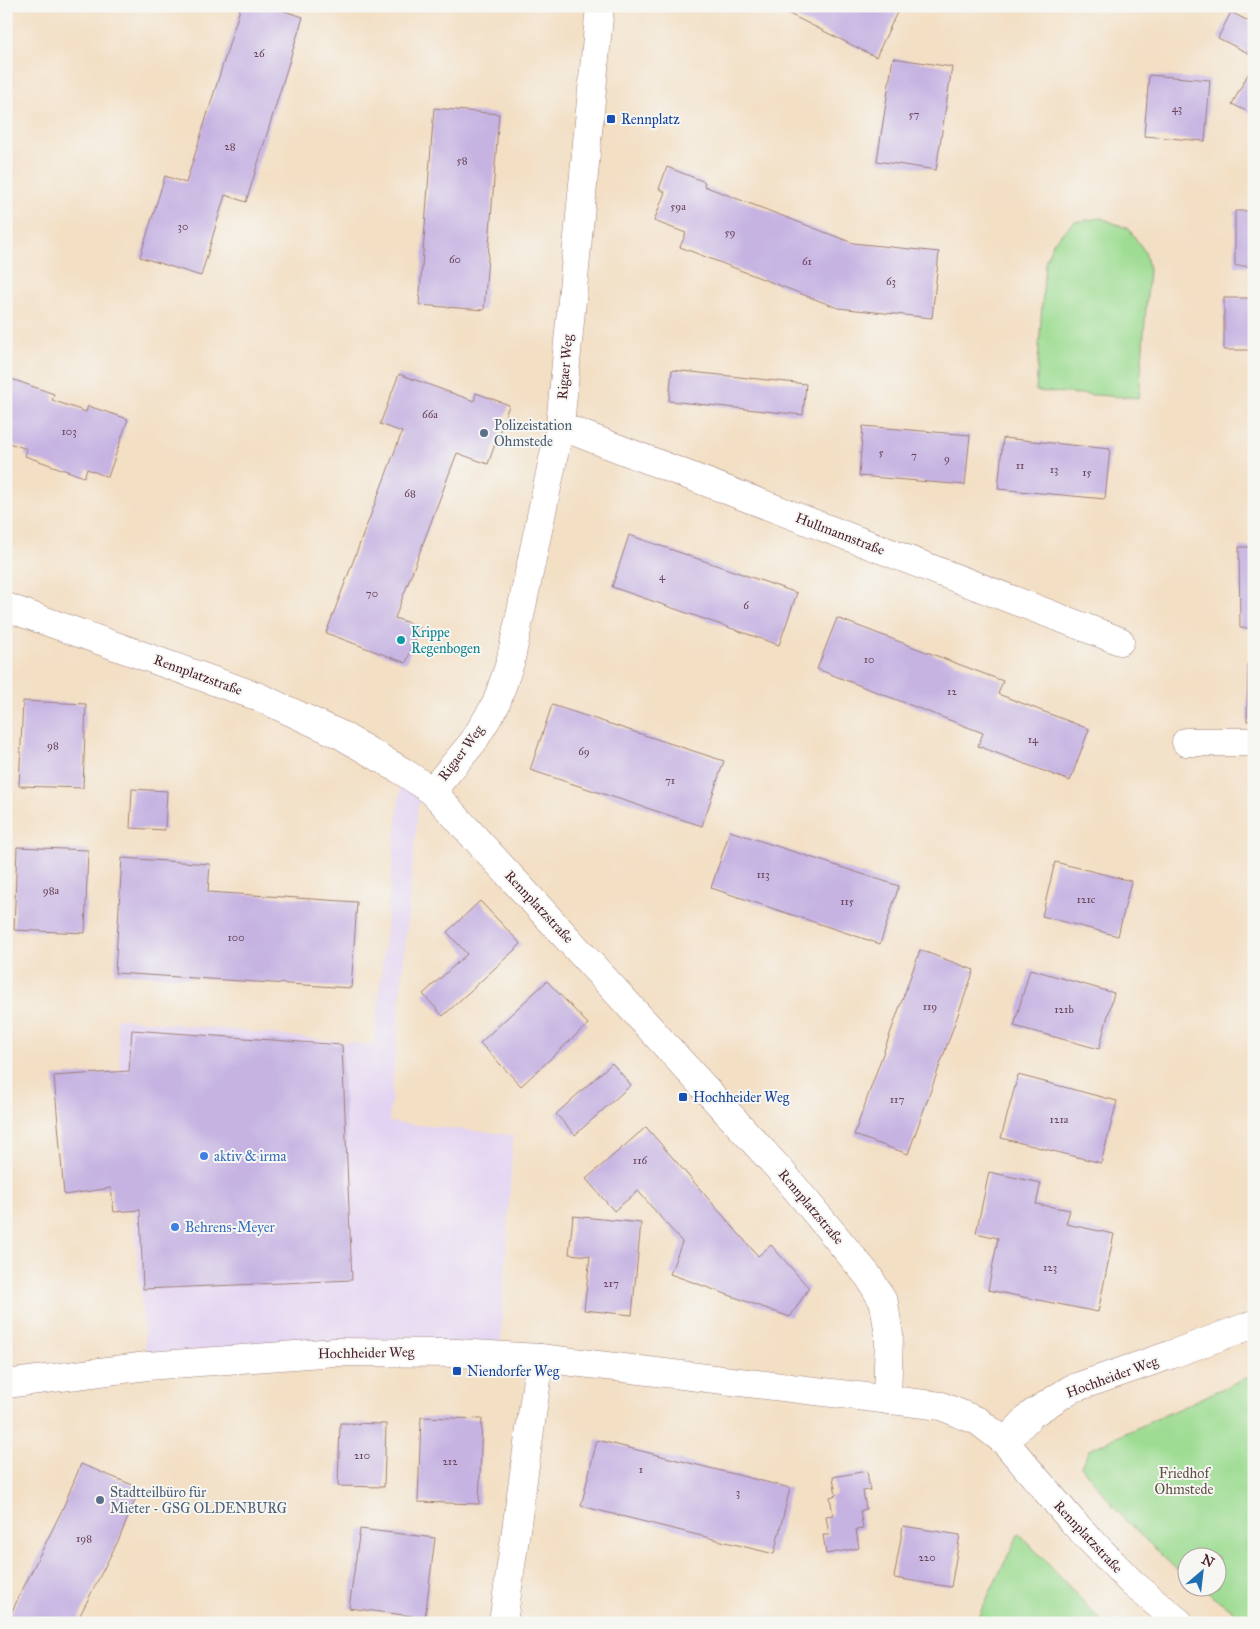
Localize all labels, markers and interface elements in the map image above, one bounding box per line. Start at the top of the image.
house number: 26 [253,47,265,60]
house number: 43 [1172,102,1182,115]
house number: 57 [909,108,920,121]
place label: Rennplatz [621,111,680,128]
marker: Rennplatz [605,113,617,125]
house number: 28 [224,140,236,153]
house number: 58 [457,154,468,167]
house number: 59a [670,200,686,213]
house number: 30 [178,220,188,233]
house number: 59 [724,226,736,239]
house number: 60 [449,253,461,266]
house number: 61 [802,255,812,268]
house number: 63 [886,275,896,288]
street label: Rigaer Weg [554,333,576,400]
house number: 66a [422,408,438,421]
place label: Polizeistation Ohmstede [494,417,572,450]
house number: 103 [61,425,77,438]
marker: Polizeistation Ohmstede [478,427,490,439]
house number: 5 [878,446,884,459]
house number: 7 [911,449,917,462]
house number: 9 [944,452,950,465]
house number: 11 [1016,459,1024,472]
house number: 13 [1050,463,1058,476]
house number: 15 [1082,466,1092,479]
house number: 68 [404,487,416,500]
street label: Hullmannstraße [793,509,887,559]
house number: 4 [659,570,666,583]
house number: 70 [366,587,378,600]
house number: 6 [743,599,749,612]
place label: Krippe Regenbogen [411,624,481,657]
marker: Krippe Regenbogen [395,634,407,646]
street label: Rennplatzstraße [151,651,245,699]
house number: 10 [864,653,874,666]
house number: 12 [947,685,957,698]
street label: Rigaer Weg [435,721,488,784]
house number: 14 [1028,733,1039,746]
house number: 98 [47,739,59,752]
house number: 69 [578,745,590,758]
house number: 71 [665,774,675,787]
street label: Rennplatzstraße [501,867,577,947]
house number: 113 [756,868,770,881]
house number: 98a [43,884,60,897]
house number: 121c [1077,893,1096,906]
house number: 115 [840,895,854,908]
house number: 100 [227,931,245,944]
house number: 119 [923,1000,937,1013]
house number: 121b [1054,1003,1074,1016]
place label: Hochheider Weg [693,1089,790,1106]
marker: Hochheider Weg [677,1091,689,1103]
house number: 117 [890,1093,904,1106]
house number: 121a [1050,1113,1069,1126]
place label: aktiv & irma [214,1148,287,1165]
marker: aktiv & irma [198,1150,210,1162]
house number: 116 [633,1154,648,1167]
street label: Rennplatzstraße [775,1166,848,1248]
place label: Behrens-Meyer [185,1219,276,1236]
marker: Behrens-Meyer [169,1221,181,1233]
house number: 123 [1043,1261,1057,1274]
house number: 217 [603,1277,619,1290]
street label: Hochheider Weg [318,1344,415,1362]
street label: Hochheider Weg [1064,1352,1161,1401]
place label: Niendorfer Weg [467,1363,560,1380]
marker: Niendorfer Weg [451,1365,463,1377]
house number: 210 [354,1449,370,1462]
house number: 212 [442,1455,458,1468]
house number: 1 [639,1463,643,1476]
park label: Friedhof Ohmstede [1155,1465,1214,1498]
place label: Stadtteilbüro für Mieter - GSG OLDENBURG [110,1484,287,1517]
house number: 3 [736,1486,740,1499]
marker: Stadtteilbüro für Mieter - GSG OLDENBURG [94,1494,106,1506]
street label: Rennplatzstraße [1050,1497,1126,1577]
house number: 198 [76,1532,92,1545]
north arrow [1178,1546,1228,1596]
house number: 220 [918,1551,936,1564]
text: N [1199,1551,1217,1571]

